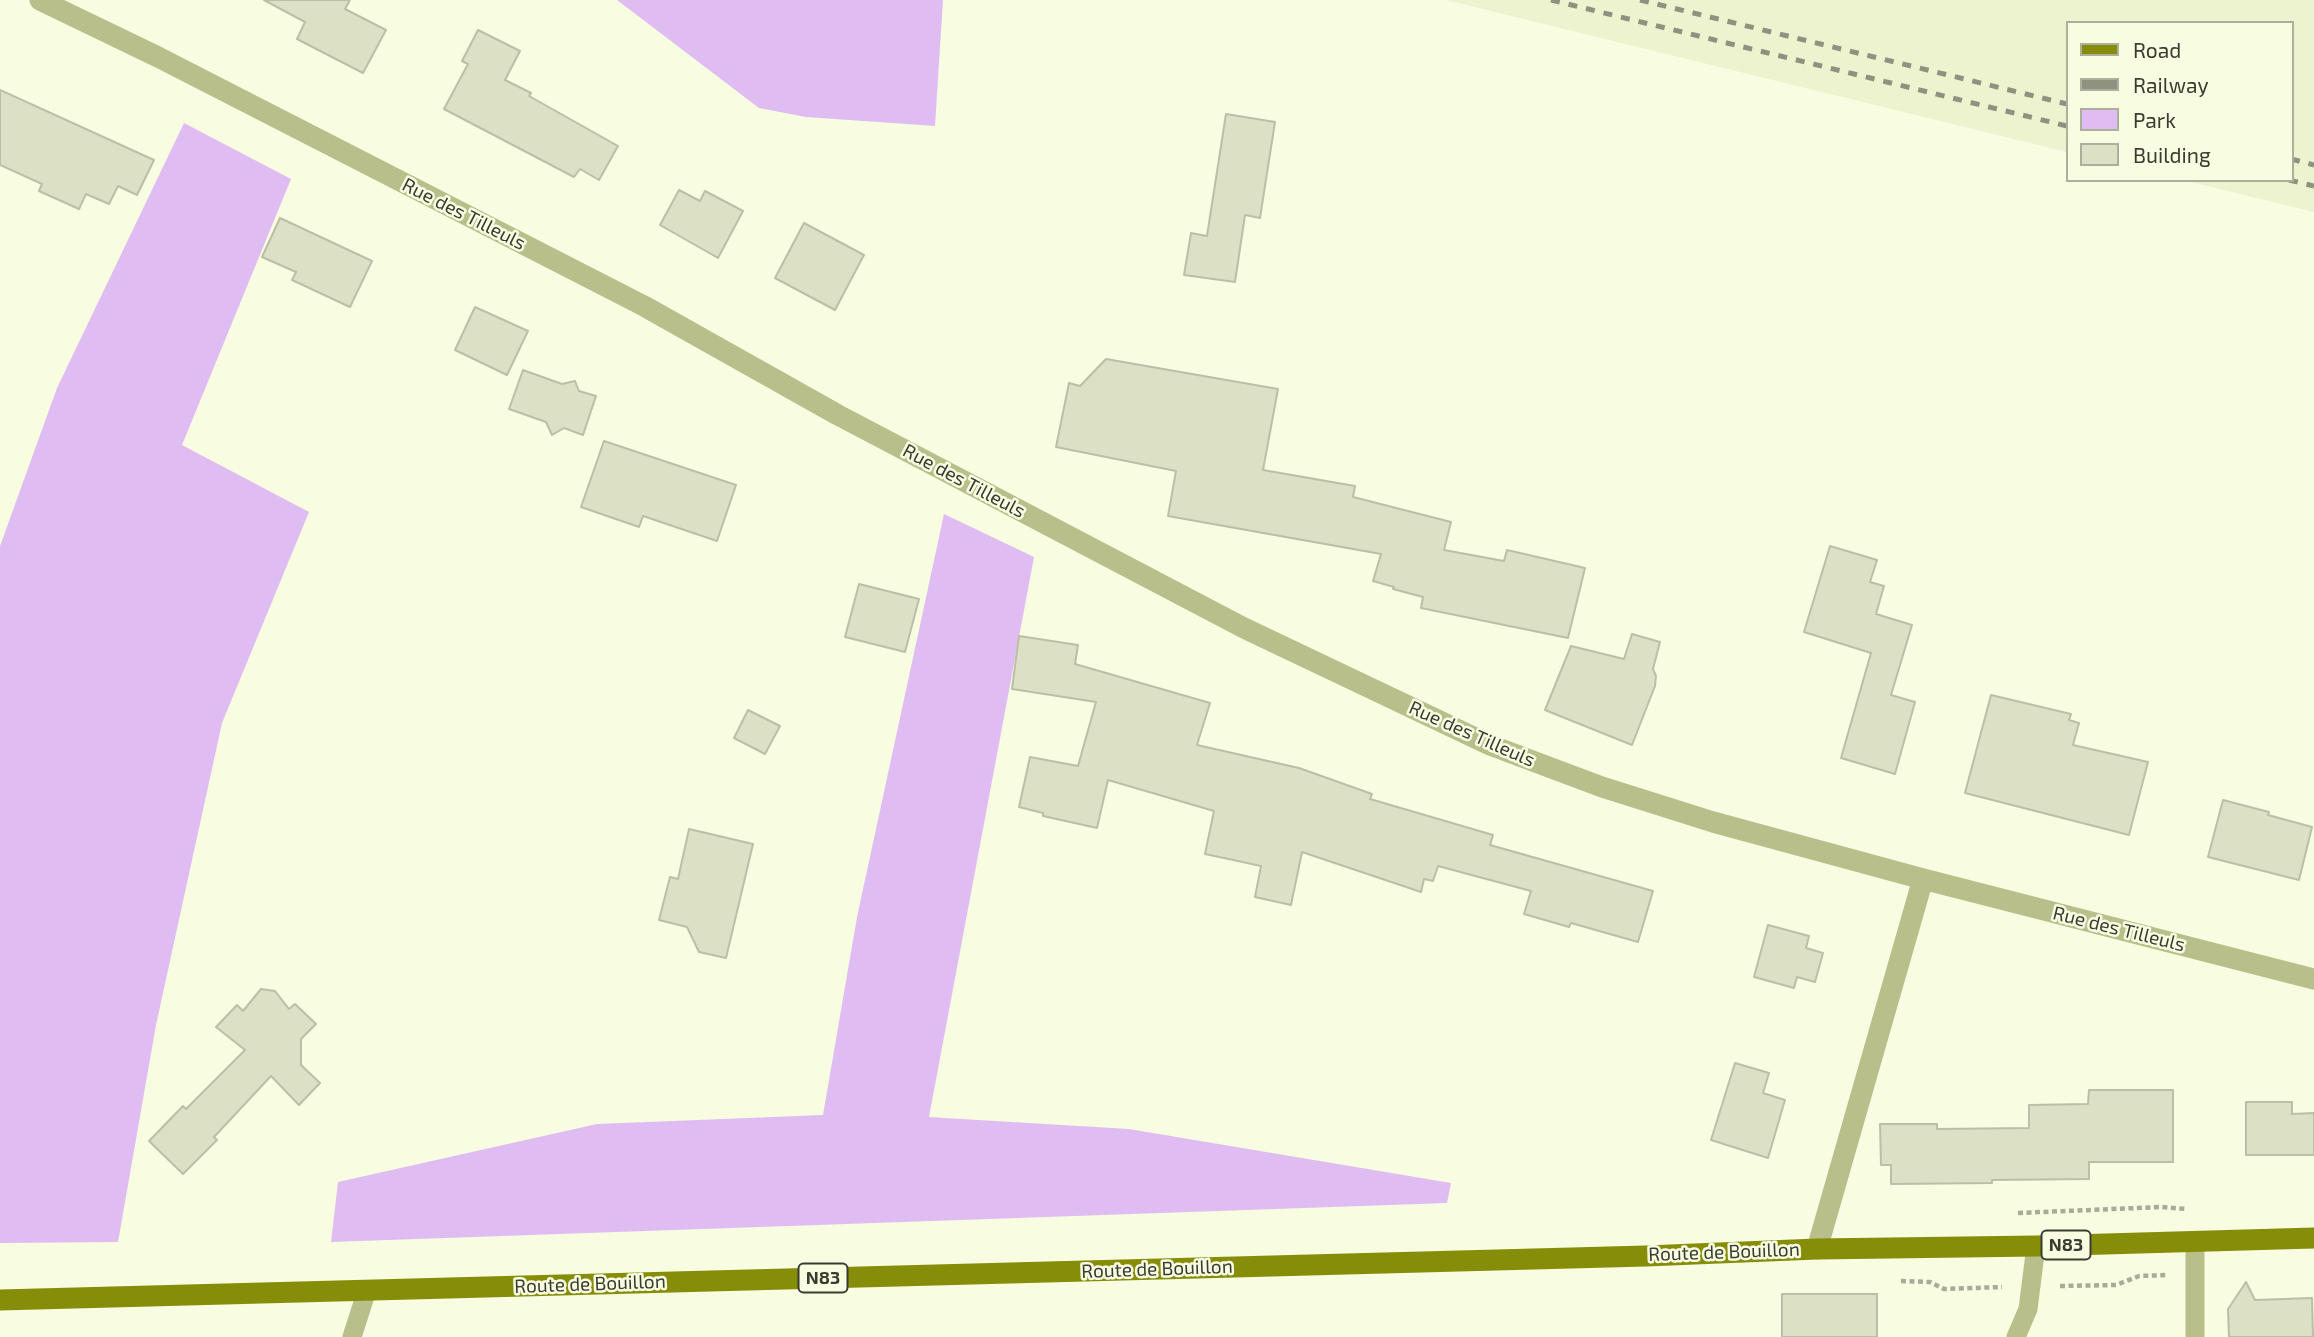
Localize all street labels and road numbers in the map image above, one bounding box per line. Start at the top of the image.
street label: Rue des Tilleuls [399,173,529,255]
street label: Rue des Tilleuls [899,439,1029,523]
street label: Rue des Tilleuls [1406,696,1538,772]
street label: Rue des Tilleuls [2051,902,2187,956]
road number: N83 [2042,1230,2090,1260]
street label: Route de Bouillon [1648,1238,1800,1266]
street label: Route de Bouillon [1081,1255,1233,1283]
road number: N83 [798,1264,848,1293]
street label: Route de Bouillon [514,1270,666,1298]

